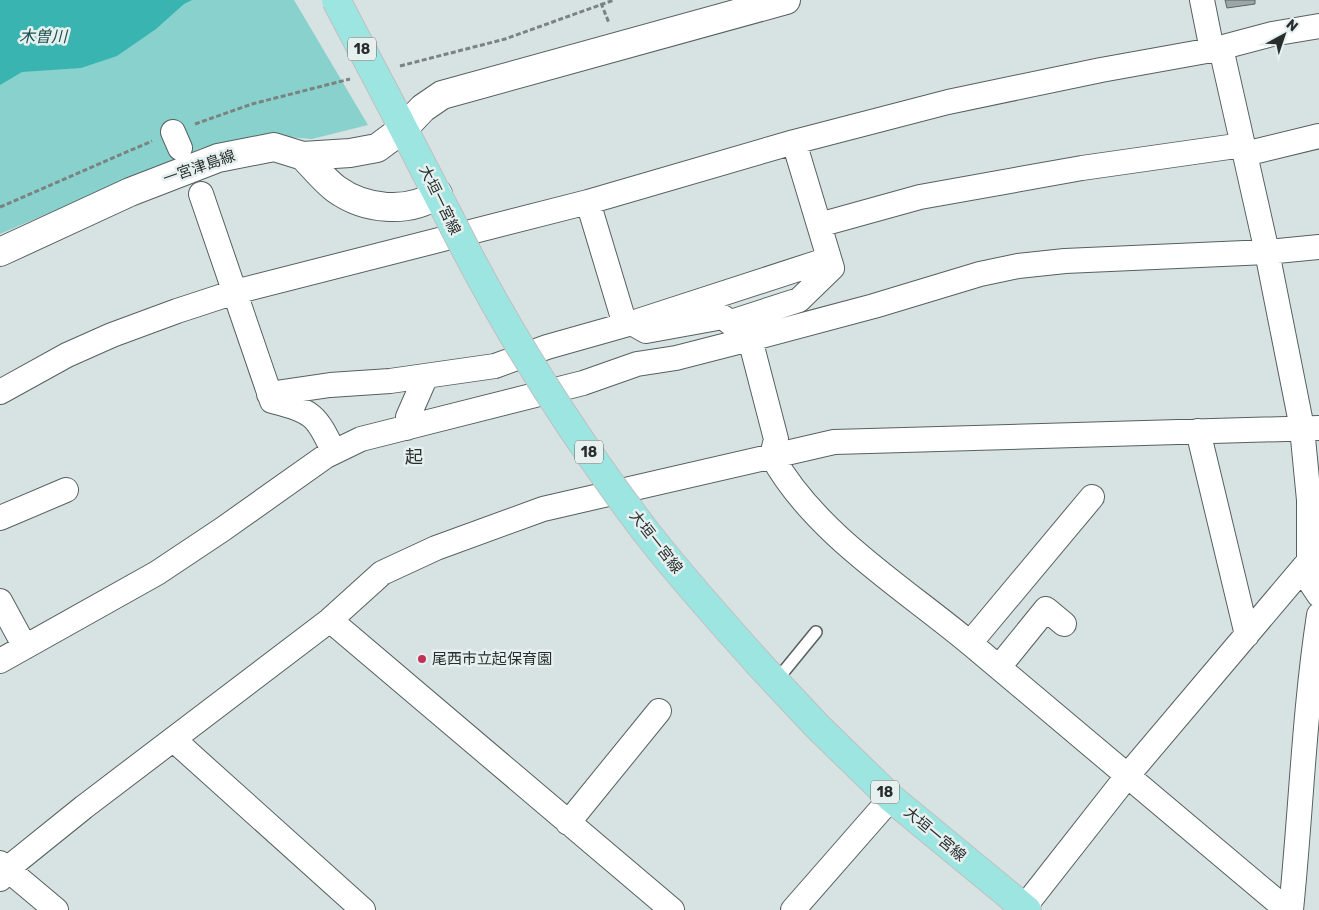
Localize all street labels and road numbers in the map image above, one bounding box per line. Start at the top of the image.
road number: 18 [348,38,376,61]
street label: 一宮津島線 [161,146,237,188]
street label: 大垣一宮線 [415,162,465,238]
road number: 18 [575,441,603,464]
street label: 大垣一宮線 [626,507,686,577]
road number: 18 [871,780,899,804]
street label: 大垣一宮線 [900,803,970,865]

